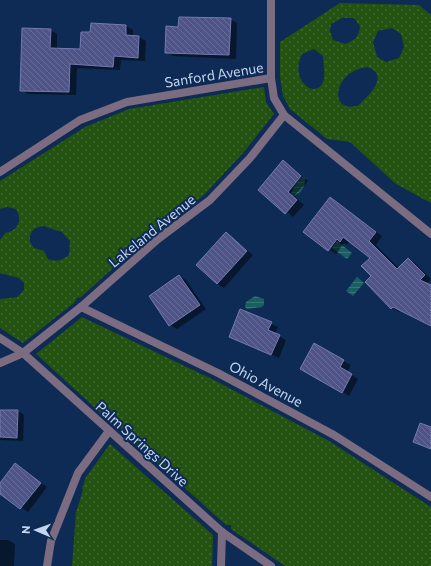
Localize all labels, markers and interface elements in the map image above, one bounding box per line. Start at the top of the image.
street label: Sanford Avenue [163,58,265,91]
street label: Lakeland Avenue [105,191,198,271]
street label: Ohio Avenue [227,357,306,410]
street label: Palm Springs Drive [93,398,192,490]
north arrow [16,510,56,550]
text: N [19,525,32,534]

